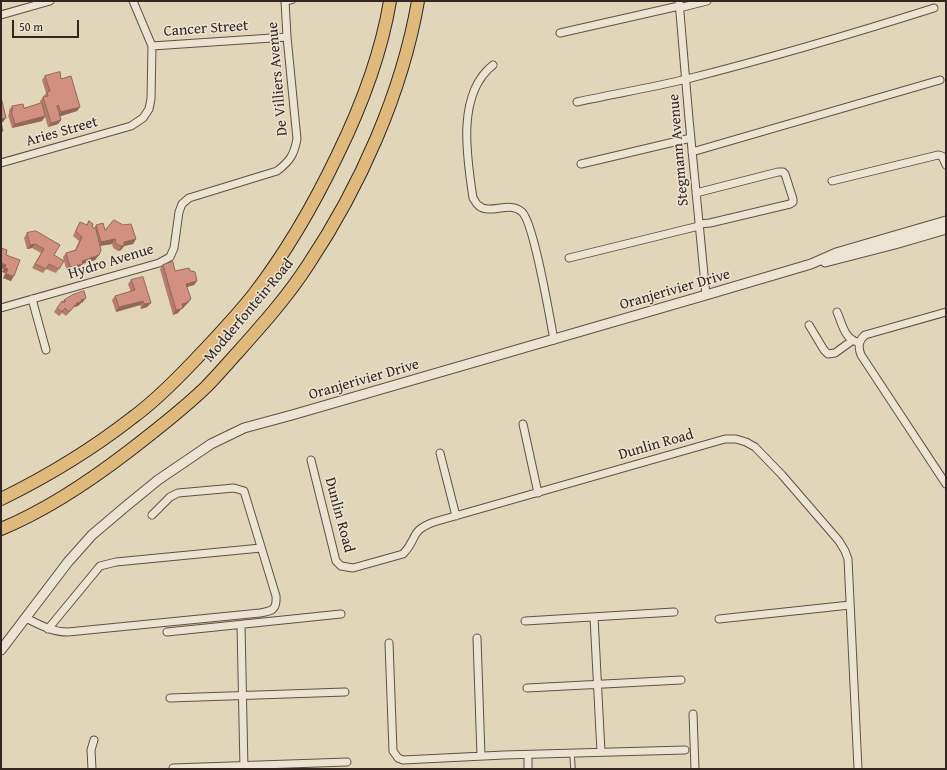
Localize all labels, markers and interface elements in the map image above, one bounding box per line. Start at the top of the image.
scale bar [14,12,81,38]
street label: Cancer Street [163,17,249,41]
text: 50 m [19,18,43,35]
street label: De Villiers Avenue [264,21,292,137]
street label: Stegmann Avenue [665,93,693,207]
street label: Aries Street [24,113,100,151]
street label: Hydro Avenue [66,240,156,284]
street label: Modderfontein Road [200,256,298,366]
street label: Oranjerivier Drive [618,266,732,314]
street label: Oranjerivier Drive [307,356,421,404]
street label: Dunlin Road [616,426,696,464]
street label: Dunlin Road [320,475,358,555]

